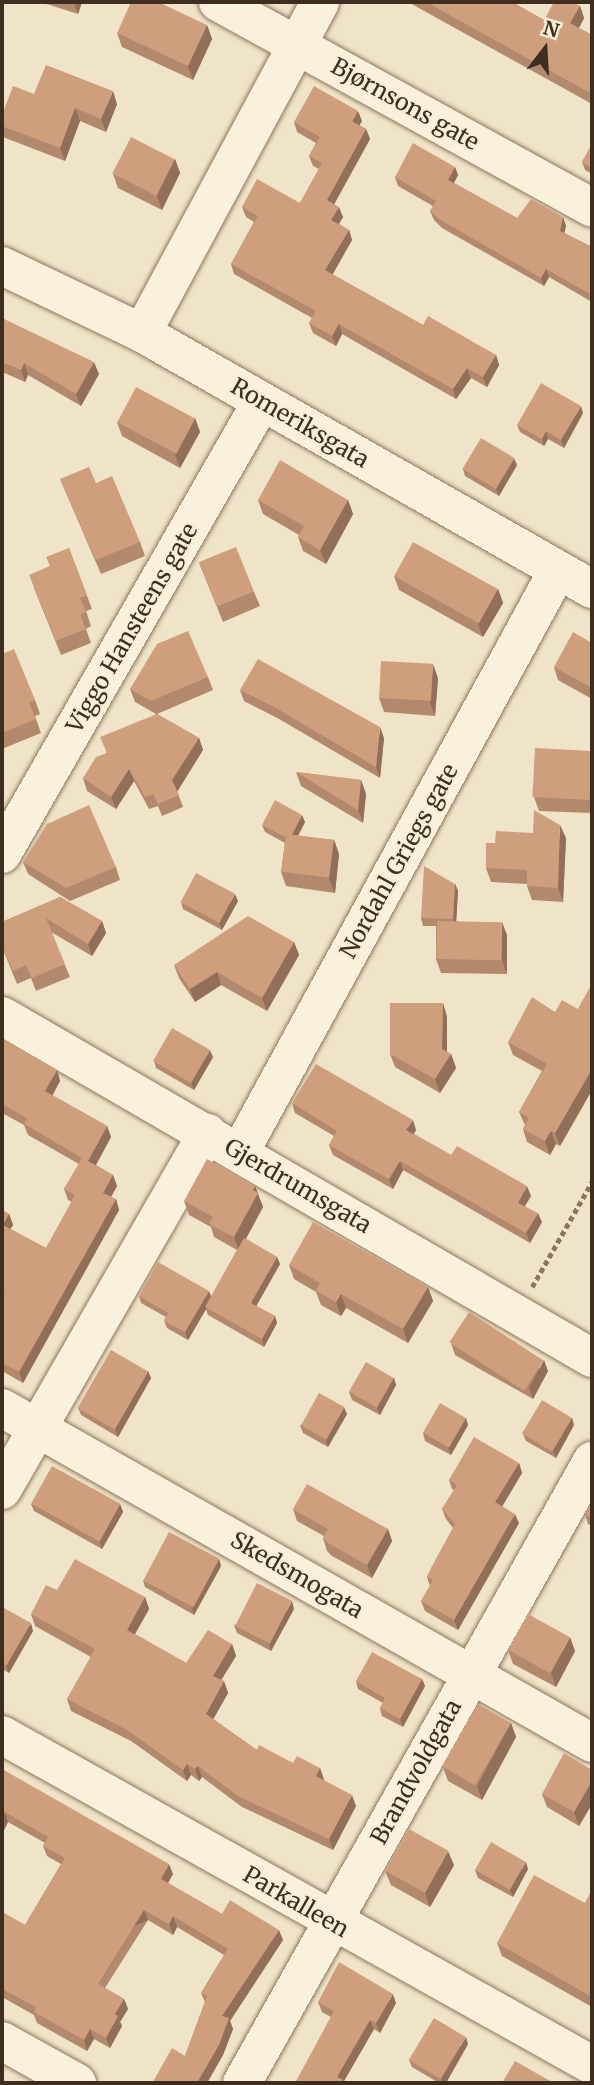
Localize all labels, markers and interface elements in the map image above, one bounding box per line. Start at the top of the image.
north arrow [510,14,580,84]
text: N [540,15,562,43]
street label: Bjørnsons gate [326,52,484,156]
street label: Romeriksgata [226,372,374,474]
street label: Viggo Hansteens gate [61,518,203,738]
street label: Nordahl Griegs gate [334,759,464,963]
street label: Gjerdrumsgata [220,1133,376,1239]
street label: Skedsmogata [226,1526,368,1624]
street label: Brandvoldgata [365,1695,467,1849]
street label: Parkalleen [238,1861,354,1943]

